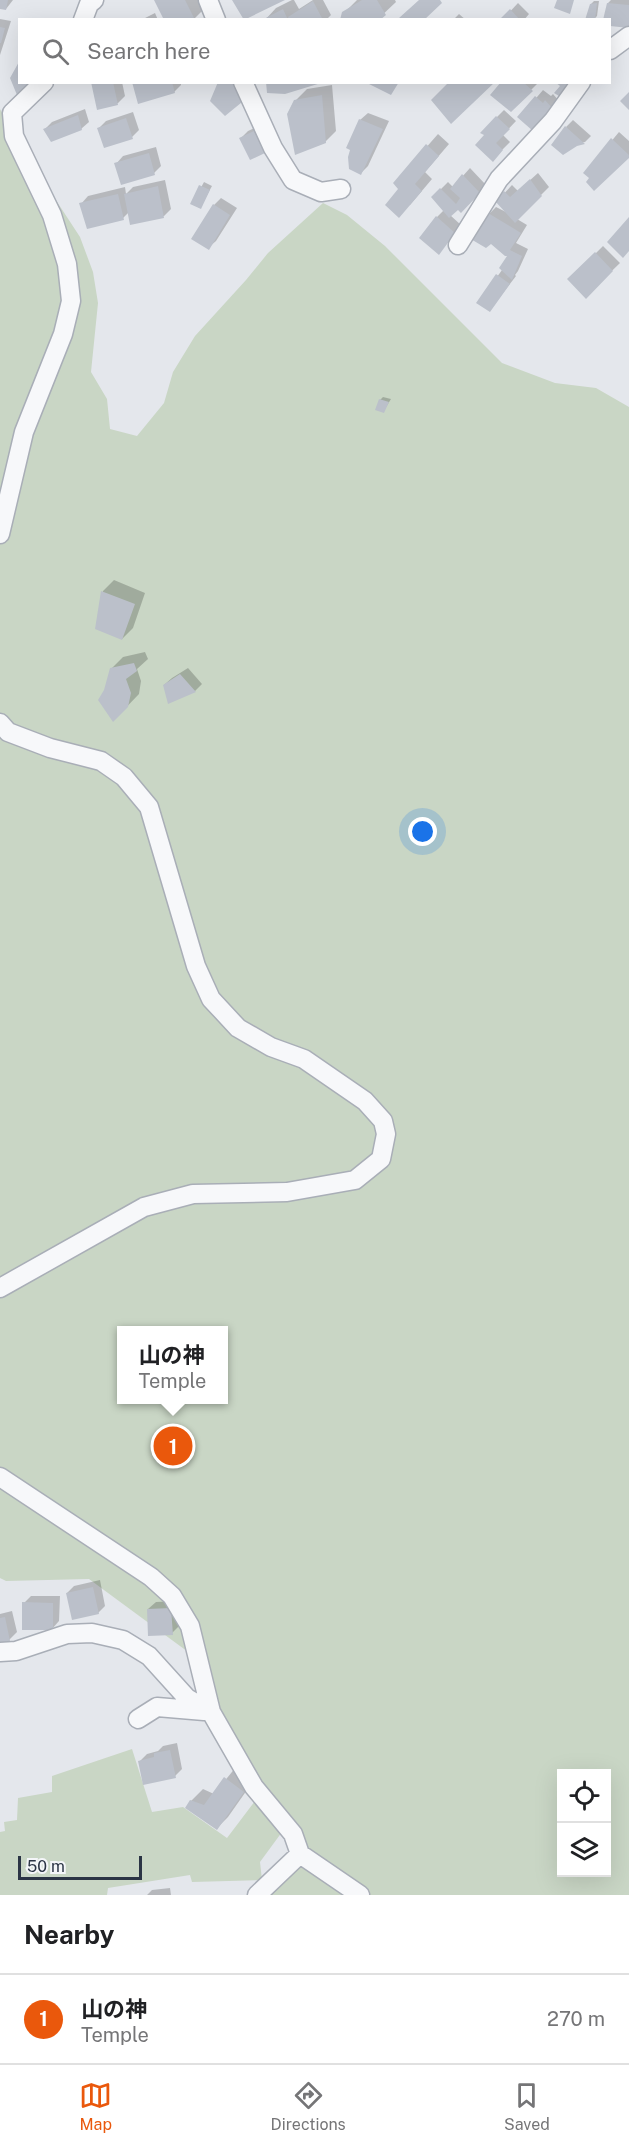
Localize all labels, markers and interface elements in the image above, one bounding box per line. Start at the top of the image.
search box [18,18,611,84]
icon: search [39,35,72,68]
text: Search here [87,38,211,64]
your location [408,817,437,846]
popup [117,1326,228,1404]
text: 山の神 [139,1342,205,1368]
text: Temple [139,1369,206,1393]
pin: 1 [154,1424,192,1468]
map controls [557,1769,611,1877]
button: locate [557,1769,611,1823]
button: layers [557,1823,611,1877]
scale bar [18,1853,142,1880]
text: 50 m [27,1857,65,1876]
text: Nearby [24,1919,114,1950]
text: 山の神 [81,1996,147,2022]
text: 1 [39,2007,48,2031]
text: 270 m [547,2007,605,2031]
text: Temple [81,2023,149,2047]
tab: Map [79,2079,112,2134]
tab: Directions [271,2079,346,2134]
tab: Saved [504,2079,550,2134]

